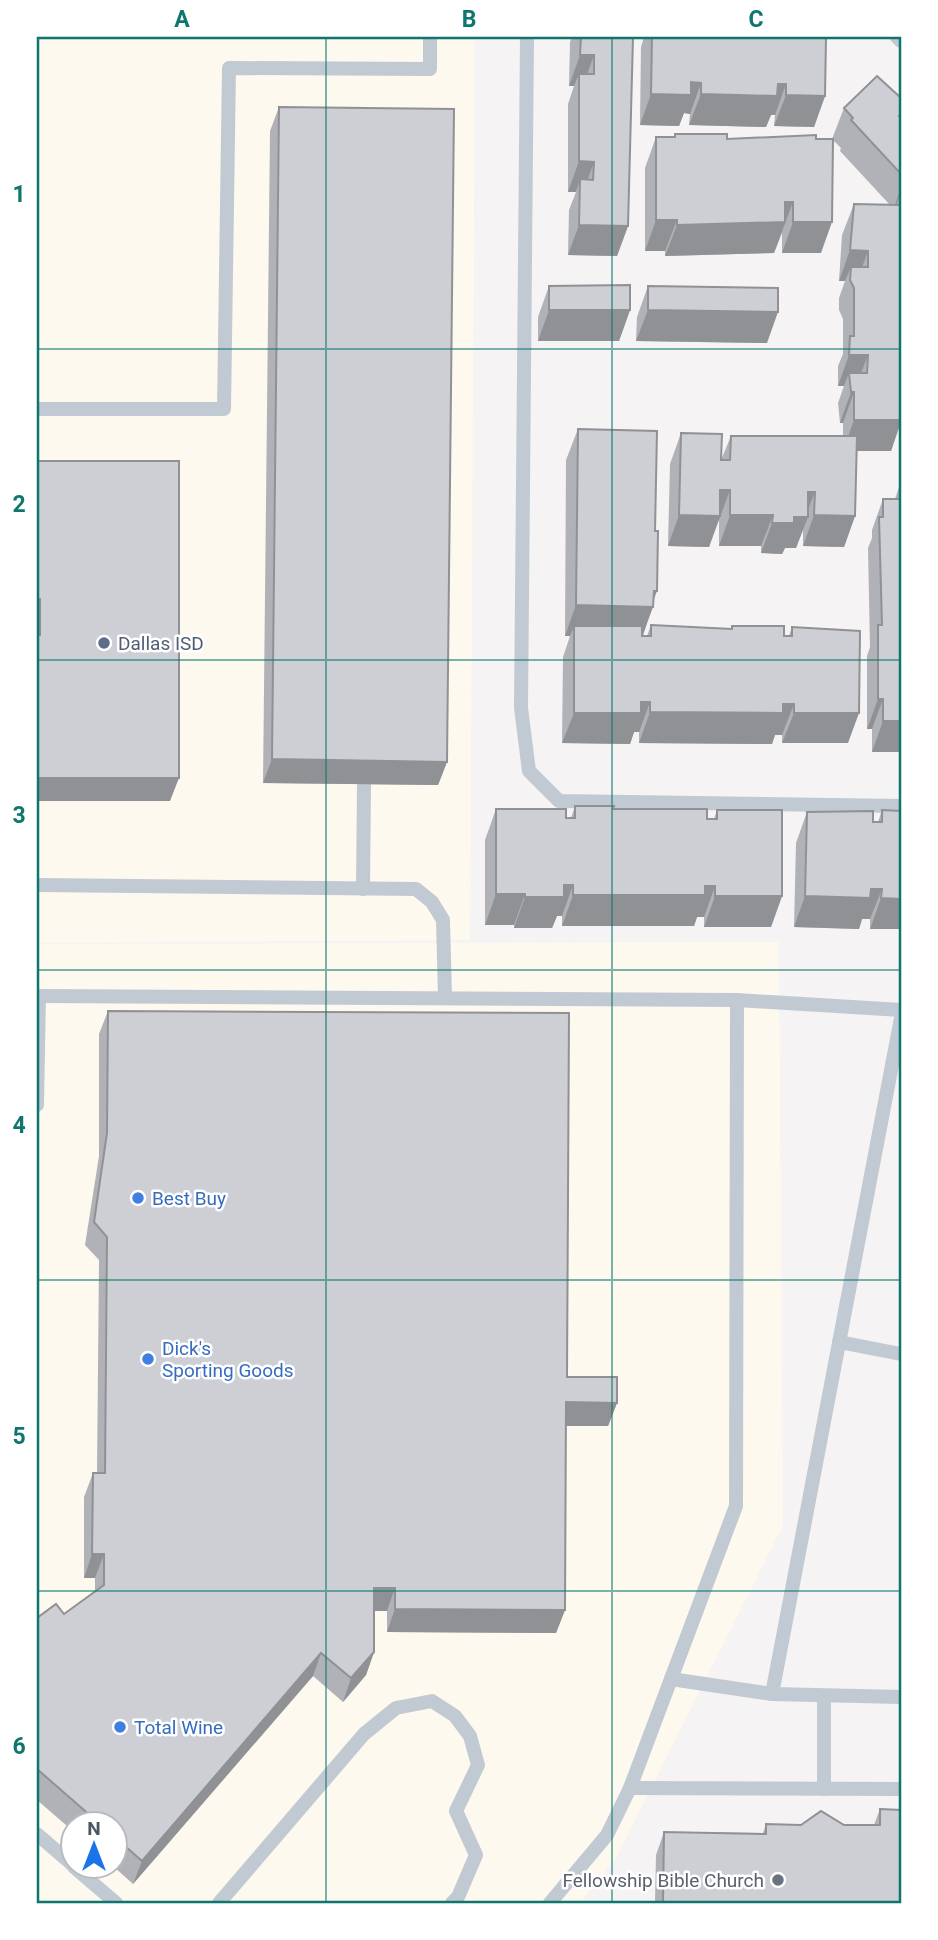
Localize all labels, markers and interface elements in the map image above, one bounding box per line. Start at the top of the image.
text: A [174,6,190,33]
text: B [462,6,476,33]
text: C [748,6,764,33]
text: 1 [12,181,26,208]
text: 2 [12,491,26,518]
place label: Dallas ISD [118,632,204,655]
marker: Dallas ISD [96,635,112,651]
text: 3 [12,802,26,829]
text: 4 [12,1112,26,1139]
place label: Best Buy [152,1187,226,1210]
marker: Best Buy [130,1190,146,1206]
place label: Dick's Sporting Goods [162,1337,294,1382]
marker: Dick's Sporting Goods [140,1351,156,1367]
text: 5 [12,1423,26,1450]
place label: Total Wine [134,1716,223,1739]
marker: Total Wine [112,1719,128,1735]
text: 6 [12,1733,26,1760]
north arrow [60,1811,130,1881]
text: N [87,1817,101,1840]
place label: Fellowship Bible Church [562,1869,764,1892]
marker: Fellowship Bible Church [770,1872,786,1888]

